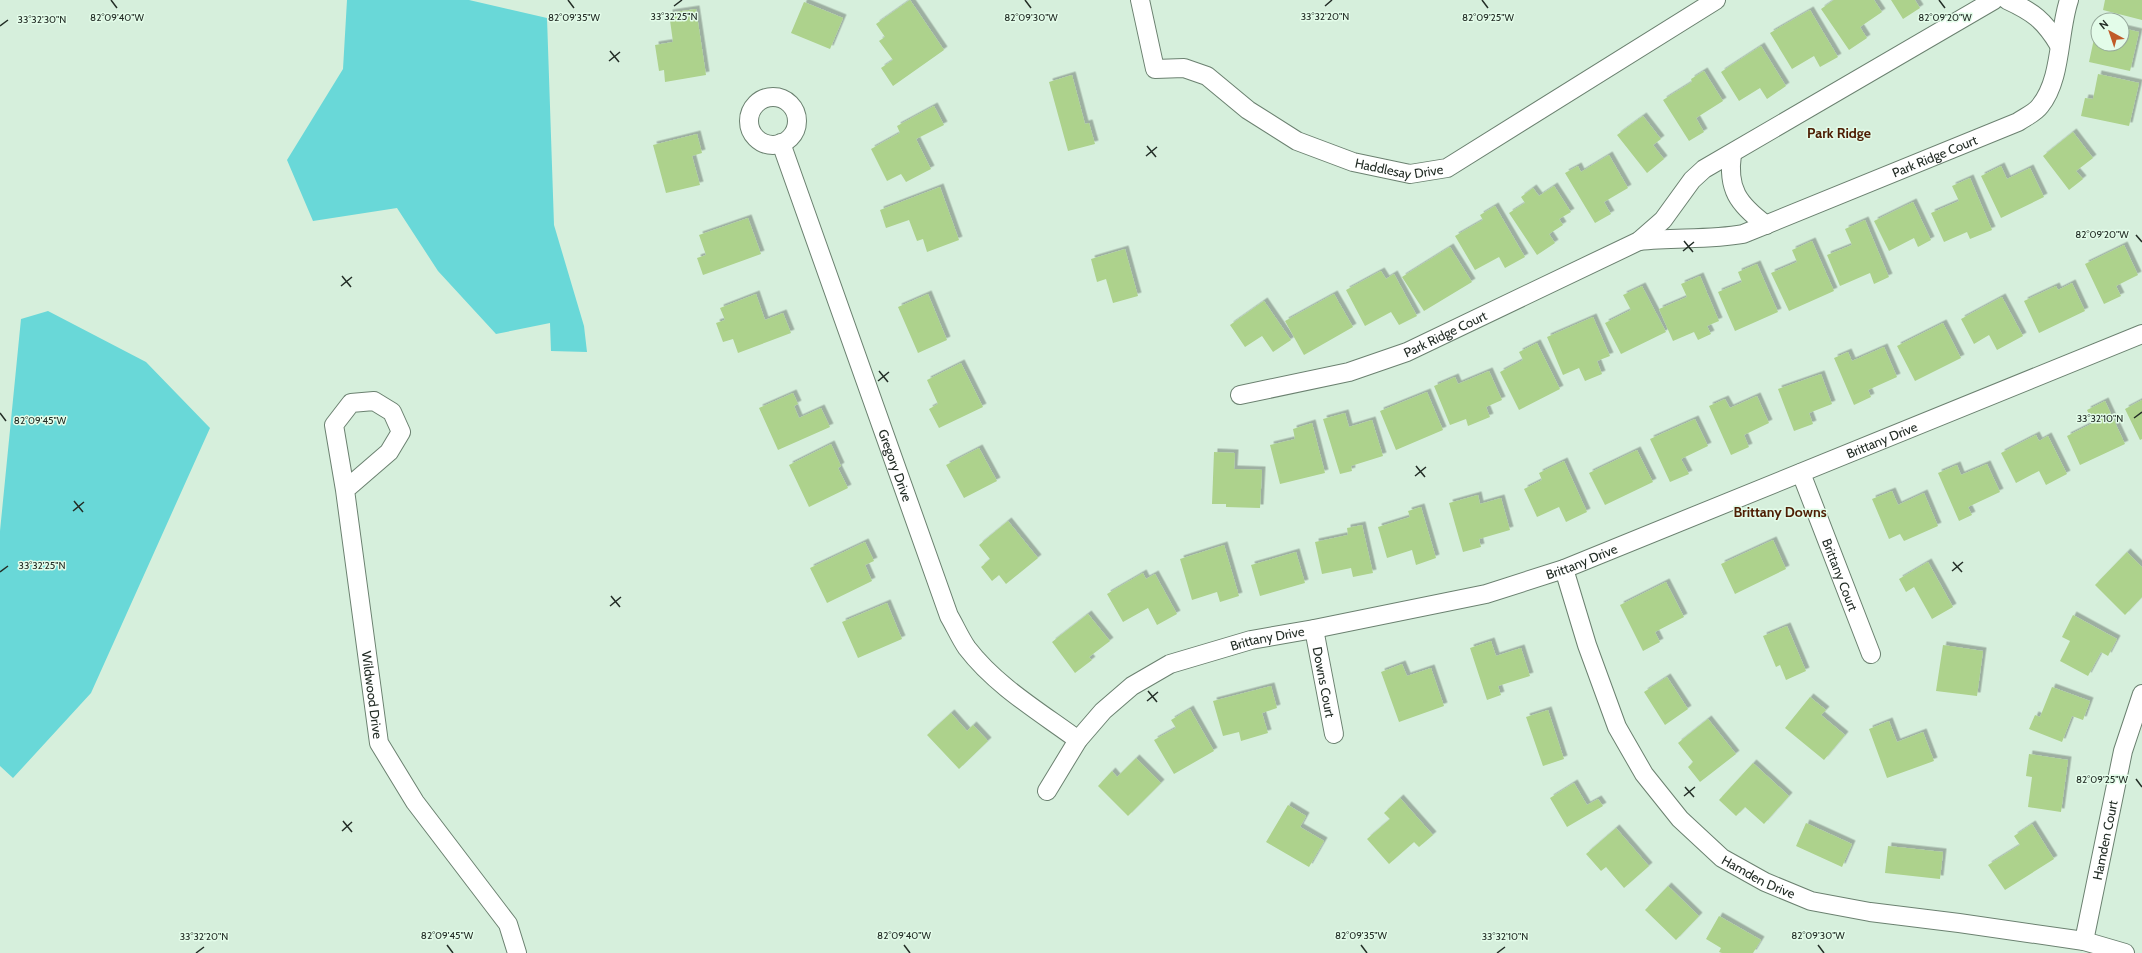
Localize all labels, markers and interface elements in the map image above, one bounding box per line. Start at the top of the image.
text: 33°32'25"N [650,10,698,23]
text: 33°32'20"N [1301,10,1349,23]
text: 82°09'40"W [90,11,144,24]
text: 82°09'35"W [548,11,601,24]
text: 82°09'30"W [1004,11,1058,24]
text: 82°09'25"W [1462,11,1515,24]
text: 82°09'20"W [1918,11,1972,24]
north arrow [2090,12,2130,52]
text: 33°32'30"N [18,13,66,26]
text: N [2096,16,2111,32]
district label: Park Ridge [1807,124,1871,142]
street label: Park Ridge Court [1890,131,1980,181]
street label: Haddlesay Drive [1354,155,1445,182]
text: 82°09'20"W [2075,228,2129,241]
street label: Park Ridge Court [1401,307,1490,361]
text: 33°32'10"N [2077,412,2123,425]
text: 82°09'45"W [14,414,67,427]
street label: Brittany Drive [1844,418,1920,461]
street label: Gregory Drive [875,427,916,504]
district label: Brittany Downs [1733,503,1827,521]
street label: Brittany Court [1819,536,1862,614]
street label: Brittany Drive [1544,540,1620,582]
text: 33°32'25"N [18,559,66,572]
street label: Brittany Drive [1228,623,1306,654]
street label: Downs Court [1310,645,1339,719]
street label: Wildwood Drive [359,650,386,740]
text: 82°09'25"W [2076,773,2129,786]
street label: Hamden Court [2089,798,2121,881]
street label: Hamden Drive [1719,852,1798,902]
text: 82°09'45"W [421,929,474,942]
text: 82°09'40"W [877,929,931,942]
text: 82°09'35"W [1335,929,1388,942]
text: 82°09'30"W [1791,929,1845,942]
text: 33°32'20"N [180,930,228,943]
text: 33°32'10"N [1482,930,1528,943]

